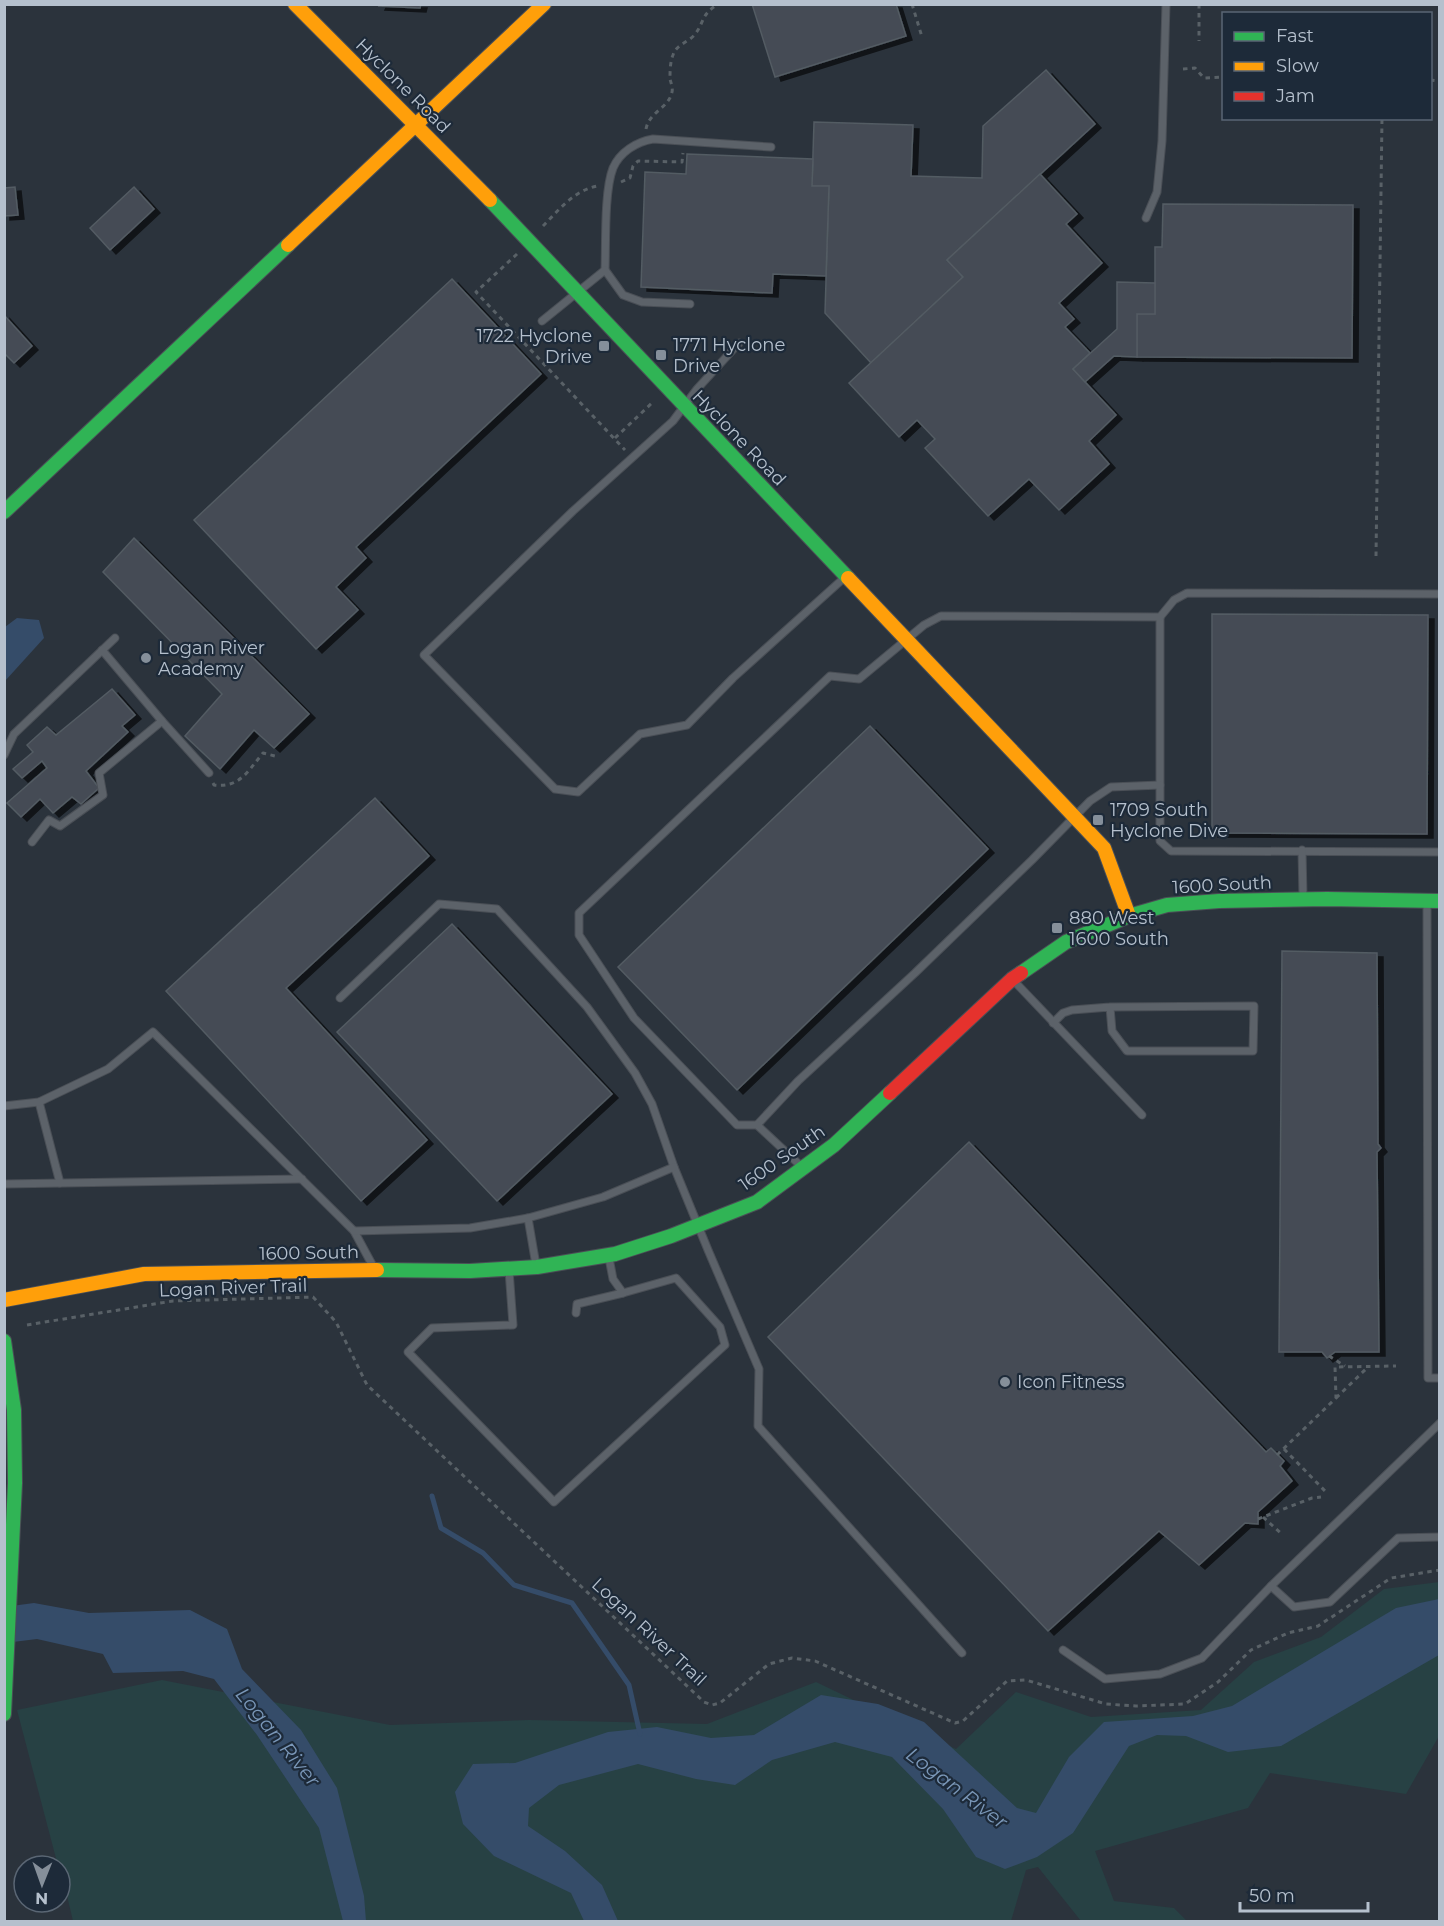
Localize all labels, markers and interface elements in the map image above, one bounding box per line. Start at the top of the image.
legend [1222,12,1432,120]
text: Fast [1276,25,1314,47]
street label: Hyclone Road [351,34,455,138]
text: Slow [1276,55,1319,77]
text: Jam [1275,85,1315,107]
place label: 1722 Hyclone Drive [476,325,592,368]
place label: 1771 Hyclone Drive [673,334,786,377]
marker: 1722 Hyclone Drive [597,339,611,353]
marker: 1771 Hyclone Drive [654,348,668,362]
street label: Hyclone Road [688,385,790,491]
place label: Logan River Academy [158,637,265,680]
marker: Logan River Academy [139,651,153,665]
place label: 1709 South Hyclone Dive [1110,799,1228,842]
marker: 1709 South Hyclone Dive [1091,813,1105,827]
street label: 1600 South [1172,871,1272,899]
place label: 880 West 1600 South [1069,907,1169,950]
marker: 880 West 1600 South [1050,921,1064,935]
street label: 1600 South [735,1120,829,1196]
street label: 1600 South [259,1241,359,1265]
street label: Logan River Trail [158,1274,308,1302]
place label: Icon Fitness [1017,1371,1125,1393]
marker: Icon Fitness [998,1375,1012,1389]
street label: Logan River Trail [587,1573,711,1691]
water label: Logan River [231,1683,326,1792]
water label: Logan River [902,1742,1013,1834]
north arrow [12,1854,72,1914]
scale bar [1240,1875,1368,1913]
text: 50 m [1249,1885,1295,1907]
text: N [35,1889,48,1908]

